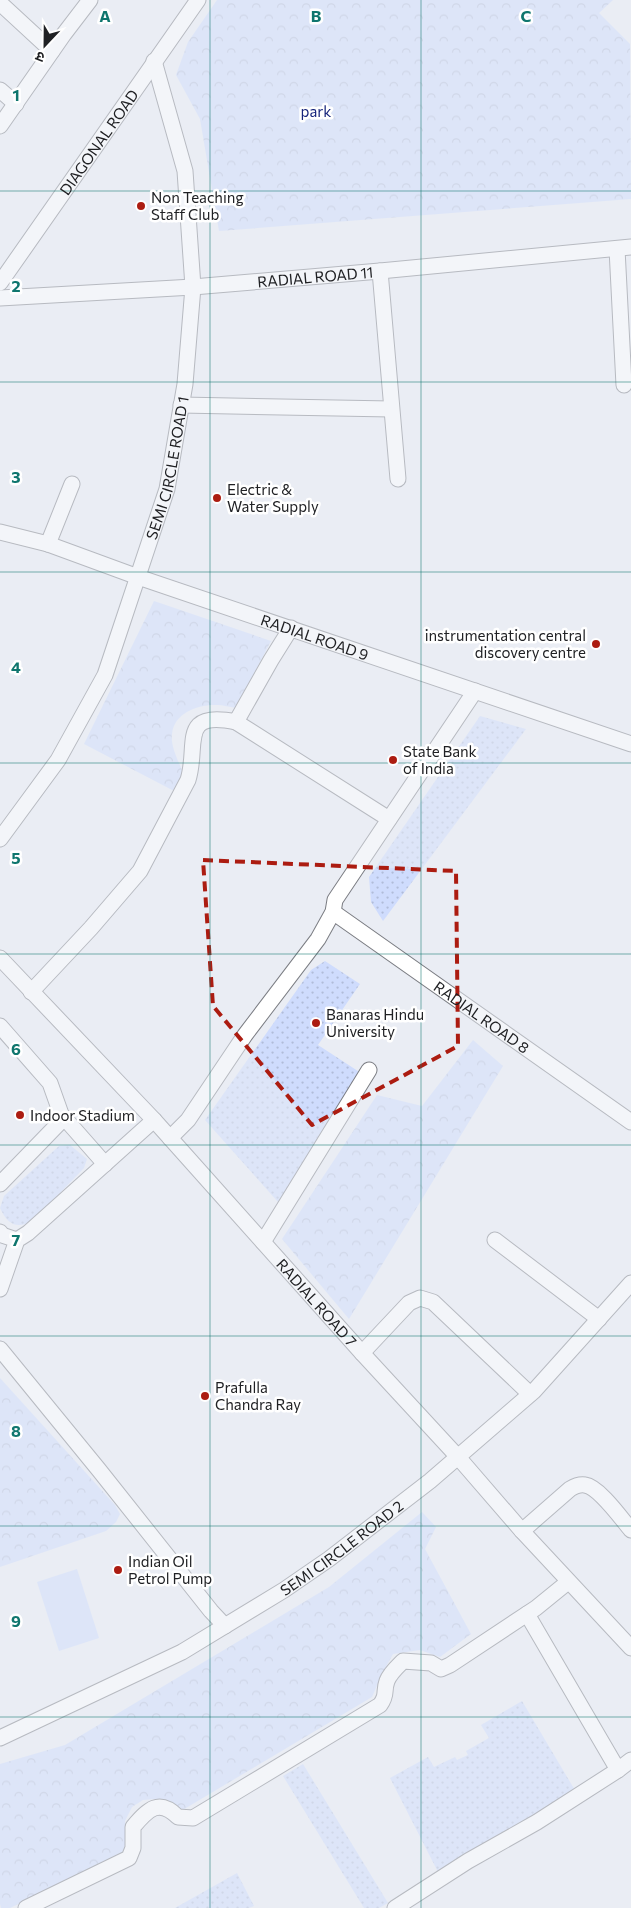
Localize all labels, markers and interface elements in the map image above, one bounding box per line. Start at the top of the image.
text: A [99,6,111,25]
text: B [311,6,322,25]
text: C [521,6,532,25]
north arrow [20,20,70,70]
text: उ [32,48,47,67]
text: 1 [12,85,20,104]
street label: DIAGONAL ROAD [56,86,142,198]
park label: park [301,102,331,120]
place label: Non Teaching Staff Club [151,188,244,223]
marker: Non Teaching Staff Club [135,200,147,212]
street label: RADIAL ROAD 11 [257,263,374,290]
text: 2 [11,276,21,295]
street label: SEMI CIRCLE ROAD 1 [142,395,192,542]
text: 3 [11,467,21,486]
place label: Electric & Water Supply [227,480,319,515]
marker: Electric & Water Supply [211,492,223,504]
street label: RADIAL ROAD 9 [259,610,371,663]
place label: instrumentation central discovery centre [425,626,586,661]
marker: instrumentation central discovery centre [590,638,602,650]
text: 4 [11,657,21,676]
place label: State Bank of India [403,742,477,777]
marker: State Bank of India [387,754,399,766]
text: 5 [11,848,21,867]
street label: RADIAL ROAD 8 [431,977,533,1057]
place label: Banaras Hindu University [326,1005,424,1040]
marker: Banaras Hindu University [310,1017,322,1029]
text: 6 [11,1039,21,1058]
place label: Indoor Stadium [30,1106,135,1124]
marker: Indoor Stadium [14,1109,26,1121]
text: 7 [12,1230,21,1249]
street label: RADIAL ROAD 7 [273,1255,361,1350]
place label: Prafulla Chandra Ray [215,1378,301,1413]
marker: Prafulla Chandra Ray [199,1390,211,1402]
text: 8 [11,1421,21,1440]
street label: SEMI CIRCLE ROAD 2 [277,1496,406,1599]
place label: Indian Oil Petrol Pump [128,1552,212,1587]
marker: Indian Oil Petrol Pump [112,1564,124,1576]
text: 9 [11,1611,21,1630]

